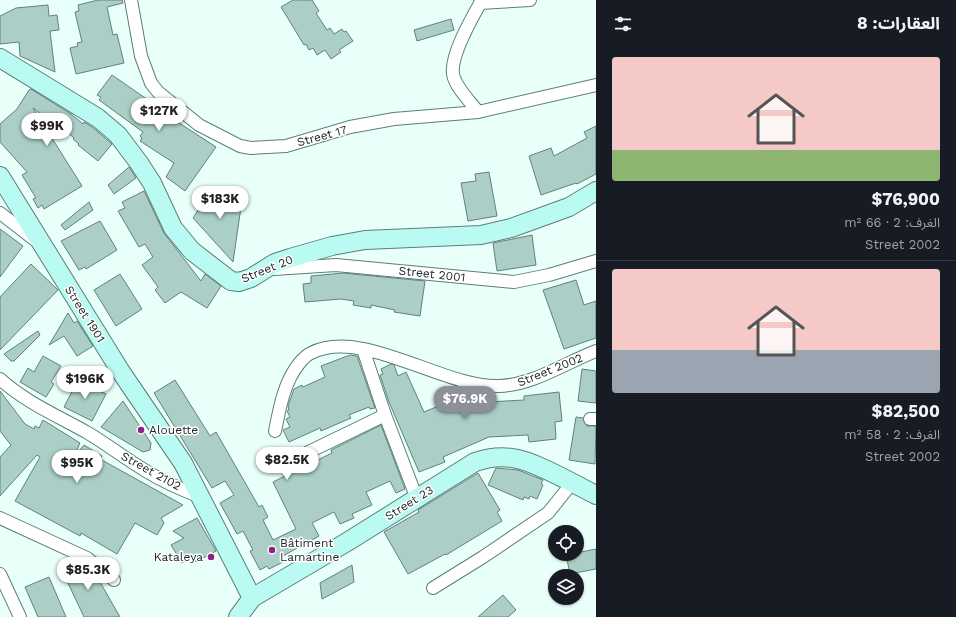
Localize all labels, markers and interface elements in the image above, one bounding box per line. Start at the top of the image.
icon: filters [612,13,634,35]
text: العقارات: 8 [857,13,940,33]
icon: home [740,83,812,155]
pin: $127K [131,98,187,132]
text: $127K [140,103,178,118]
pin: $99K [23,113,71,147]
text: $99K [30,118,64,133]
street label: Street 17 [295,123,349,149]
pin: $183K [192,186,248,220]
text: $76,900 [871,189,940,209]
text: $183K [201,191,239,206]
text: الغرف: 2 · 66 m² [844,215,940,230]
text: Street 2002 [865,237,940,252]
street label: Street 20 [239,252,295,286]
street label: Street 2001 [398,264,466,284]
street label: Street 1901 [62,283,108,345]
icon: home [740,295,812,367]
street label: Street 2002 [515,351,585,389]
pin: $196K [57,366,113,400]
text: $196K [66,371,104,386]
pin: $76.9K [432,386,498,420]
text: $76.9K [443,391,487,406]
text: $82,500 [872,401,940,421]
place label: Alouette [149,423,198,437]
marker: Alouette [136,425,146,435]
text: الغرف: 2 · 58 m² [844,427,940,442]
pin: $82.5K [254,447,320,481]
street label: Street 2102 [119,449,183,493]
text: Street 2002 [865,449,940,464]
pin: $95K [53,450,101,484]
text: $82.5K [265,452,309,467]
text: $95K [61,455,93,470]
street label: Street 23 [382,483,436,523]
map controls [548,525,584,605]
button: locate [548,525,584,561]
place label: Bâtiment Lamartine [280,536,339,564]
marker: Bâtiment Lamartine [267,545,277,555]
place label: Kataleya [154,550,203,564]
marker: Kataleya [206,552,216,562]
pin: $85.3K [55,557,121,591]
text: $85.3K [66,562,110,577]
button: layers [548,569,584,605]

